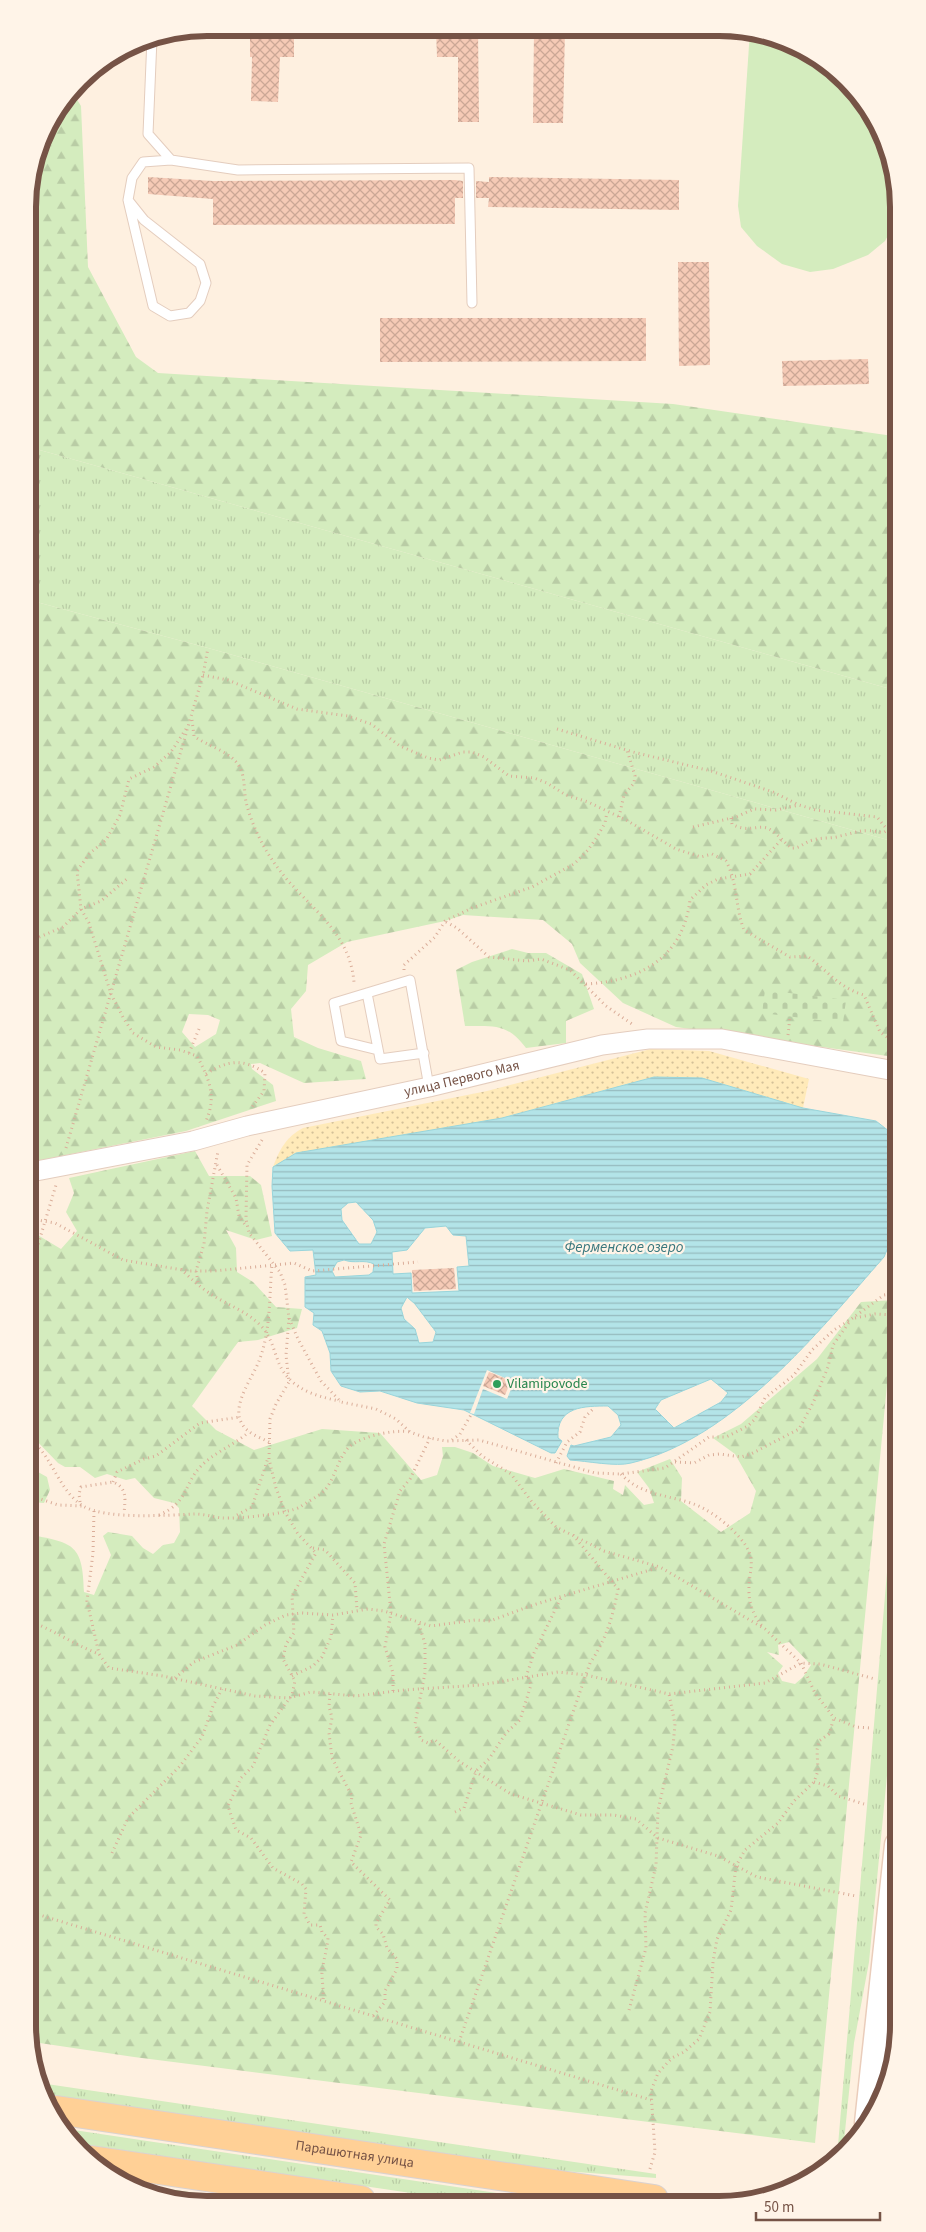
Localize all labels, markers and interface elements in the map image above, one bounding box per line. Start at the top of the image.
street label: улица Первого Мая [402,1055,522,1102]
water label: Ферменское озеро [564,1237,684,1258]
place label: Vilamipovode [507,1374,587,1394]
marker: Vilamipovode [491,1378,503,1390]
street label: Парашютная улица [294,2136,415,2173]
scale bar [756,2190,880,2222]
text: 50 m [764,2197,794,2218]

